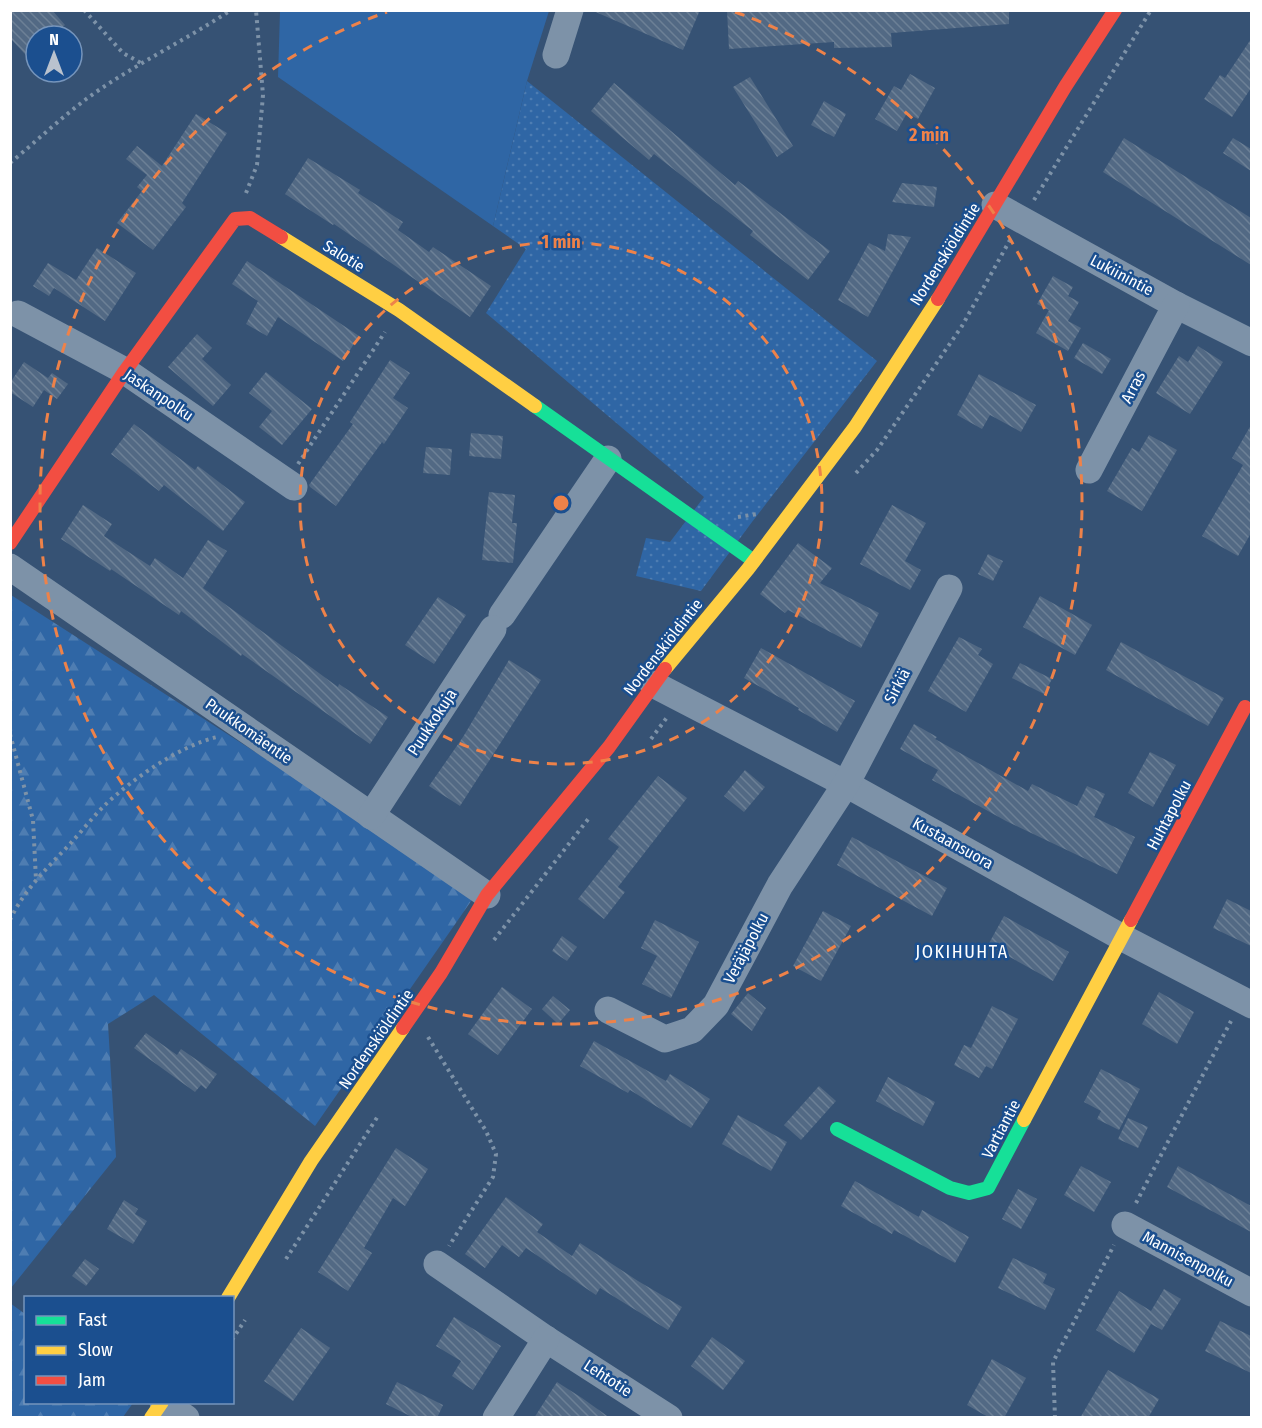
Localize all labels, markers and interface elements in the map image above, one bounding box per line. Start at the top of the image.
north arrow [24,24,84,84]
text: N [49,30,59,49]
text: 2 min [908,124,949,146]
street label: Nordenskiöldintie [906,199,984,309]
text: 1 min [541,231,581,253]
street label: Salotie [320,236,368,276]
street label: Lukiinintie [1087,250,1157,300]
street label: Jaskanpolku [121,365,197,425]
street label: Arras [1117,368,1149,406]
centre of rings [551,493,571,513]
street label: Nordenskiöldintie [619,595,707,699]
street label: Sirkiä [880,665,914,707]
street label: Puukkokuja [403,685,461,759]
street label: Puukkomäentie [202,694,296,768]
street label: Huhtapolku [1143,777,1195,853]
street label: Kustaansuora [909,813,997,873]
street label: Veräjäpolku [720,909,772,987]
district label: JOKIHUHTA [915,941,1009,963]
street label: Nordenskiöldintie [335,985,417,1092]
street label: Vartiantie [978,1096,1024,1162]
street label: Mannisenpolku [1139,1227,1237,1291]
legend [24,1296,234,1404]
text: Fast [78,1309,107,1331]
text: Slow [78,1339,113,1361]
street label: Lehtotie [580,1355,636,1401]
text: Jam [78,1369,106,1391]

